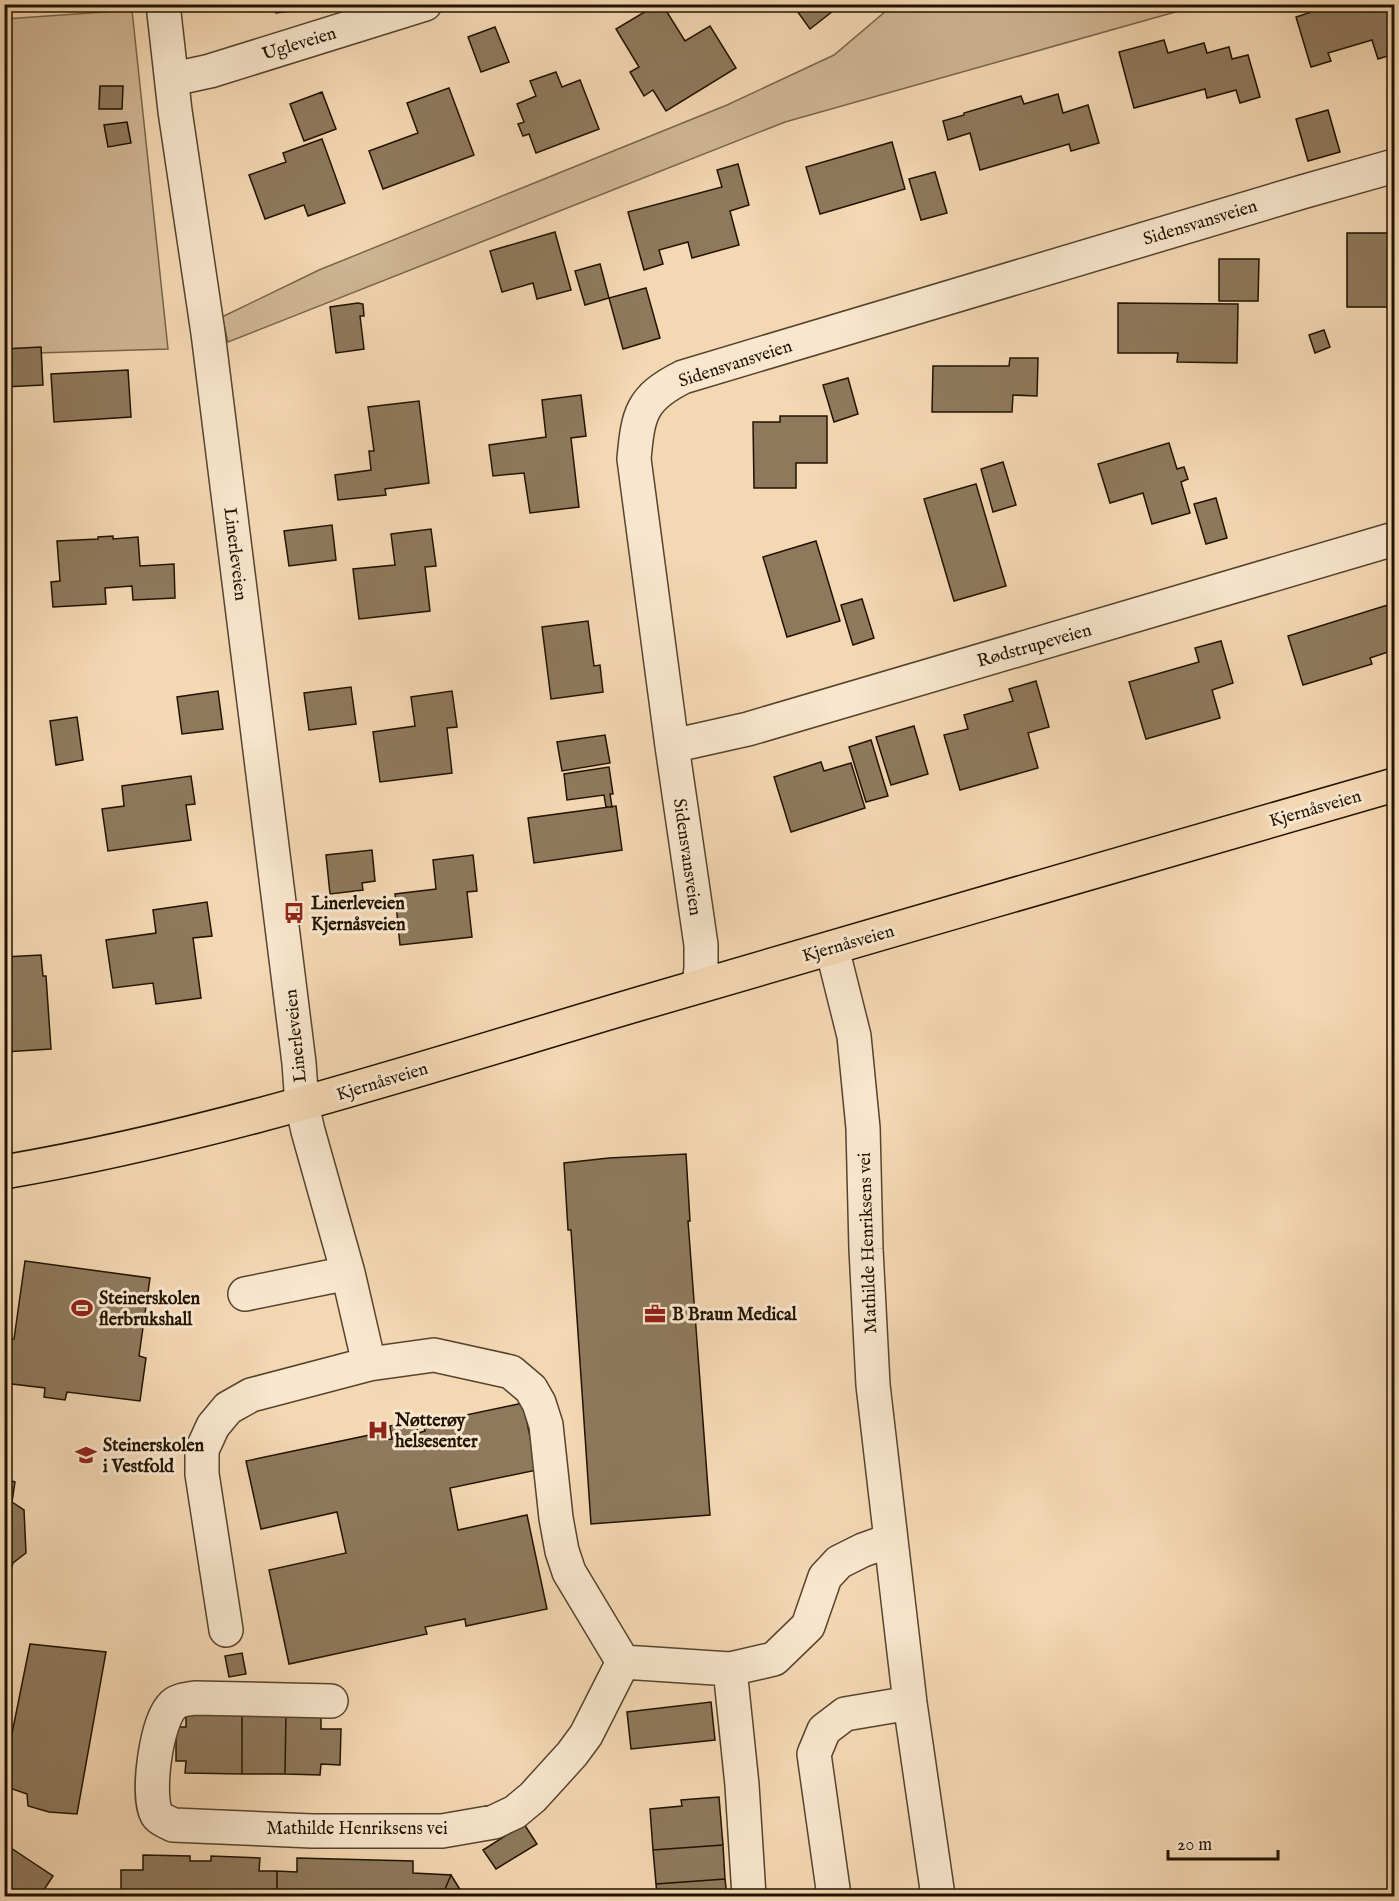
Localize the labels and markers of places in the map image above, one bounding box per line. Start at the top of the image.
place label: Linerleveien Kjernåsveien [311,893,406,937]
bus stop icon: Linerleveien Kjernåsveien [282,901,306,925]
place label: Steinerskolen flerbrukshall [98,1288,200,1332]
sports icon: Steinerskolen flerbrukshall [70,1296,94,1320]
office icon: B Braun Medical [643,1302,667,1326]
place label: B Braun Medical [672,1304,798,1327]
place label: Nøtterøy helsesenter [394,1410,478,1454]
hospital icon: Nøtterøy helsesenter [366,1418,390,1442]
place label: Steinerskolen i Vestfold [103,1435,204,1479]
school or university icon: Steinerskolen i Vestfold [74,1443,98,1467]

